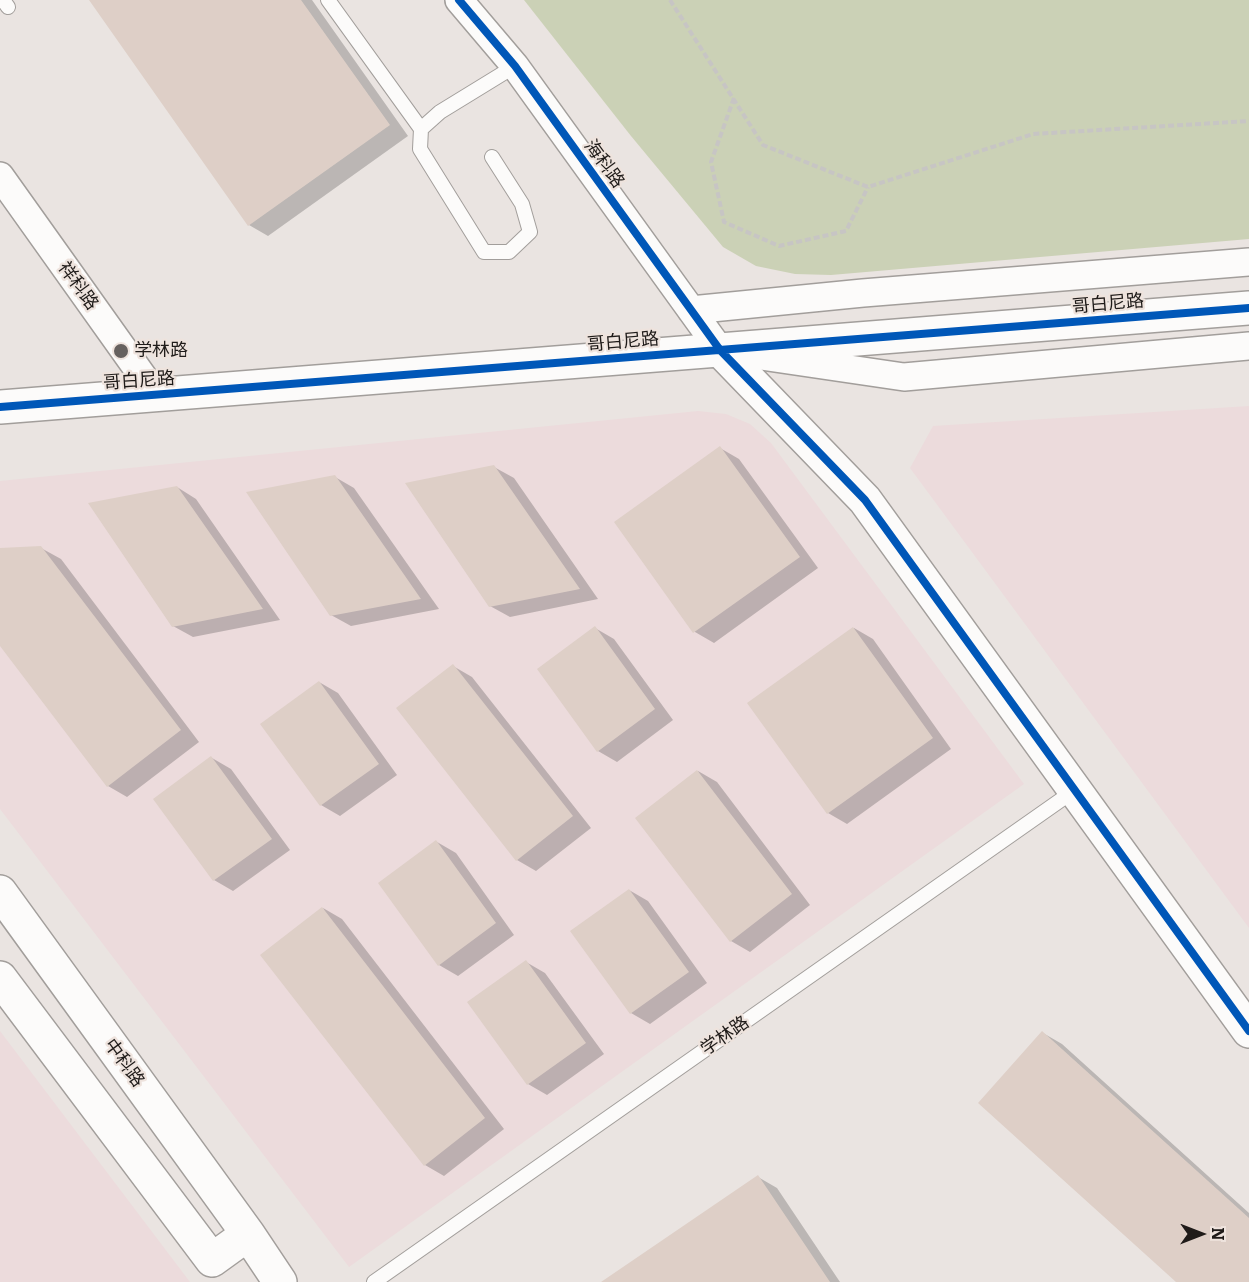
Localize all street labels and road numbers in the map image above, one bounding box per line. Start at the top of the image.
street label: 海科路 [579,136,629,192]
street label: 祥科路 [53,258,103,314]
street label: 哥白尼路 [1071,290,1145,318]
street label: 哥白尼路 [586,328,660,356]
street label: 哥白尼路 [102,368,176,394]
street label: 学林路 [697,1012,753,1060]
street label: 中科路 [99,1035,149,1091]

